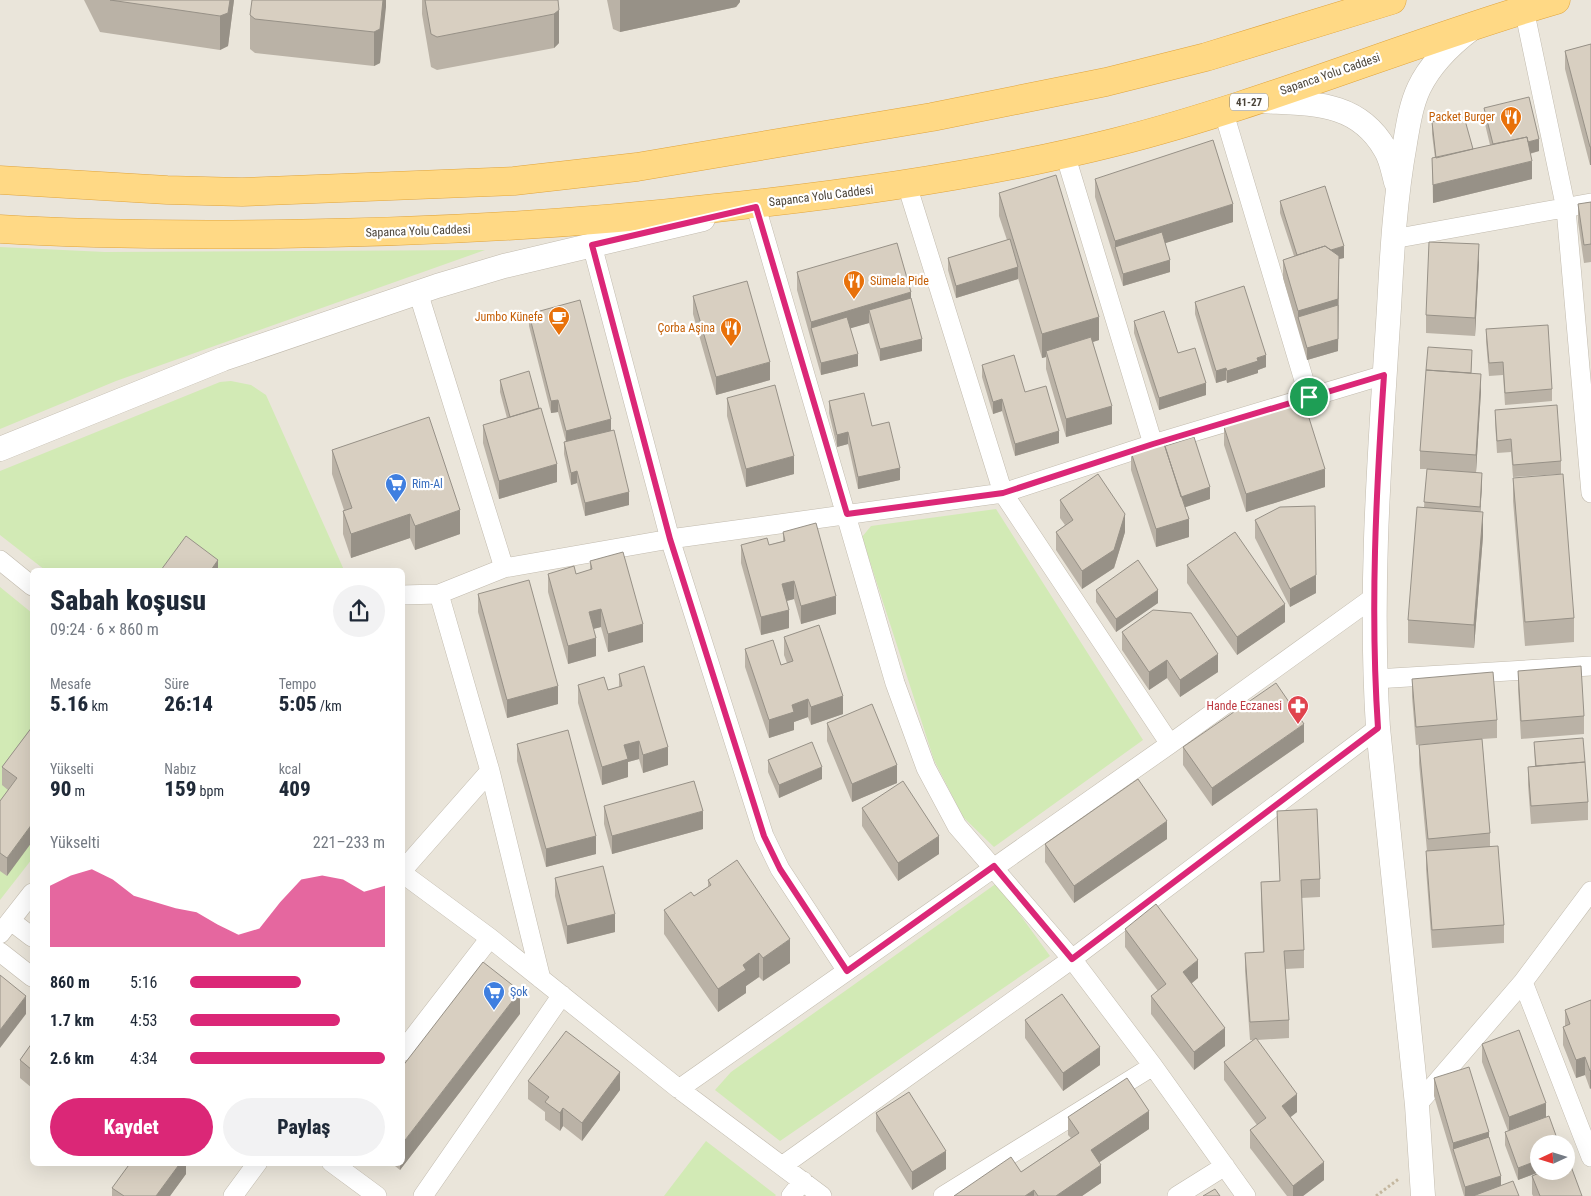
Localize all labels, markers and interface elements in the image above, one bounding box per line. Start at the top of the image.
street label: Sapanca Yolu Caddesi [1278,50,1382,98]
road number: 41-27 [1230,94,1268,110]
restaurant icon: Packet Burger [1499,105,1523,136]
place label: Packet Burger [1429,110,1495,124]
street label: Sapanca Yolu Caddesi [768,183,874,209]
street label: Sapanca Yolu Caddesi [365,222,471,240]
restaurant icon: Sümela Pide [842,269,866,300]
place label: Sümela Pide [870,274,929,288]
cafe icon: Jumbo Künefe [547,305,571,336]
place label: Jumbo Künefe [475,310,543,324]
restaurant icon: Çorba Aşina [719,316,743,347]
place label: Çorba Aşina [657,321,715,335]
pin [1288,376,1330,418]
icon: arrive [1295,383,1323,411]
supermarket icon: Rim-Al [384,472,408,503]
place label: Rim-Al [412,477,443,491]
text: Sabah koşusu [50,584,206,617]
button: share [333,585,385,637]
text: 09:24 · 6 × 860 m [50,620,159,639]
text: Mesafe [50,676,91,692]
text: Süre [164,676,189,692]
text: Tempo [279,676,316,692]
text: 5.16 [50,692,88,716]
text: 26:14 [164,692,213,716]
text: 5:05 [279,692,317,716]
pharmacy icon: Hande Eczanesi [1286,694,1310,725]
text: km [88,698,108,714]
text: /km [317,698,342,714]
place label: Hande Eczanesi [1207,699,1282,713]
text: Yükselti [50,761,94,777]
text: Nabız [164,761,196,777]
text: kcal [279,761,301,777]
text: 90 [50,777,71,801]
text: 159 [164,777,196,801]
text: 409 [279,777,311,801]
text: m [71,783,85,799]
text: bpm [196,783,224,799]
text: Yükselti [50,833,100,852]
text: 221–233 m [313,833,385,852]
text: 860 m [50,973,90,992]
text: 5:16 [130,973,157,992]
supermarket icon: Şok [482,980,506,1011]
place label: Şok [510,985,528,999]
text: 1.7 km [50,1011,94,1030]
text: 4:53 [130,1011,157,1030]
text: 2.6 km [50,1049,94,1068]
text: 4:34 [130,1049,157,1068]
button: Kaydet [50,1098,213,1156]
button: Paylaş [223,1098,385,1156]
north arrow [1530,1135,1575,1180]
map controls [1530,1135,1575,1180]

